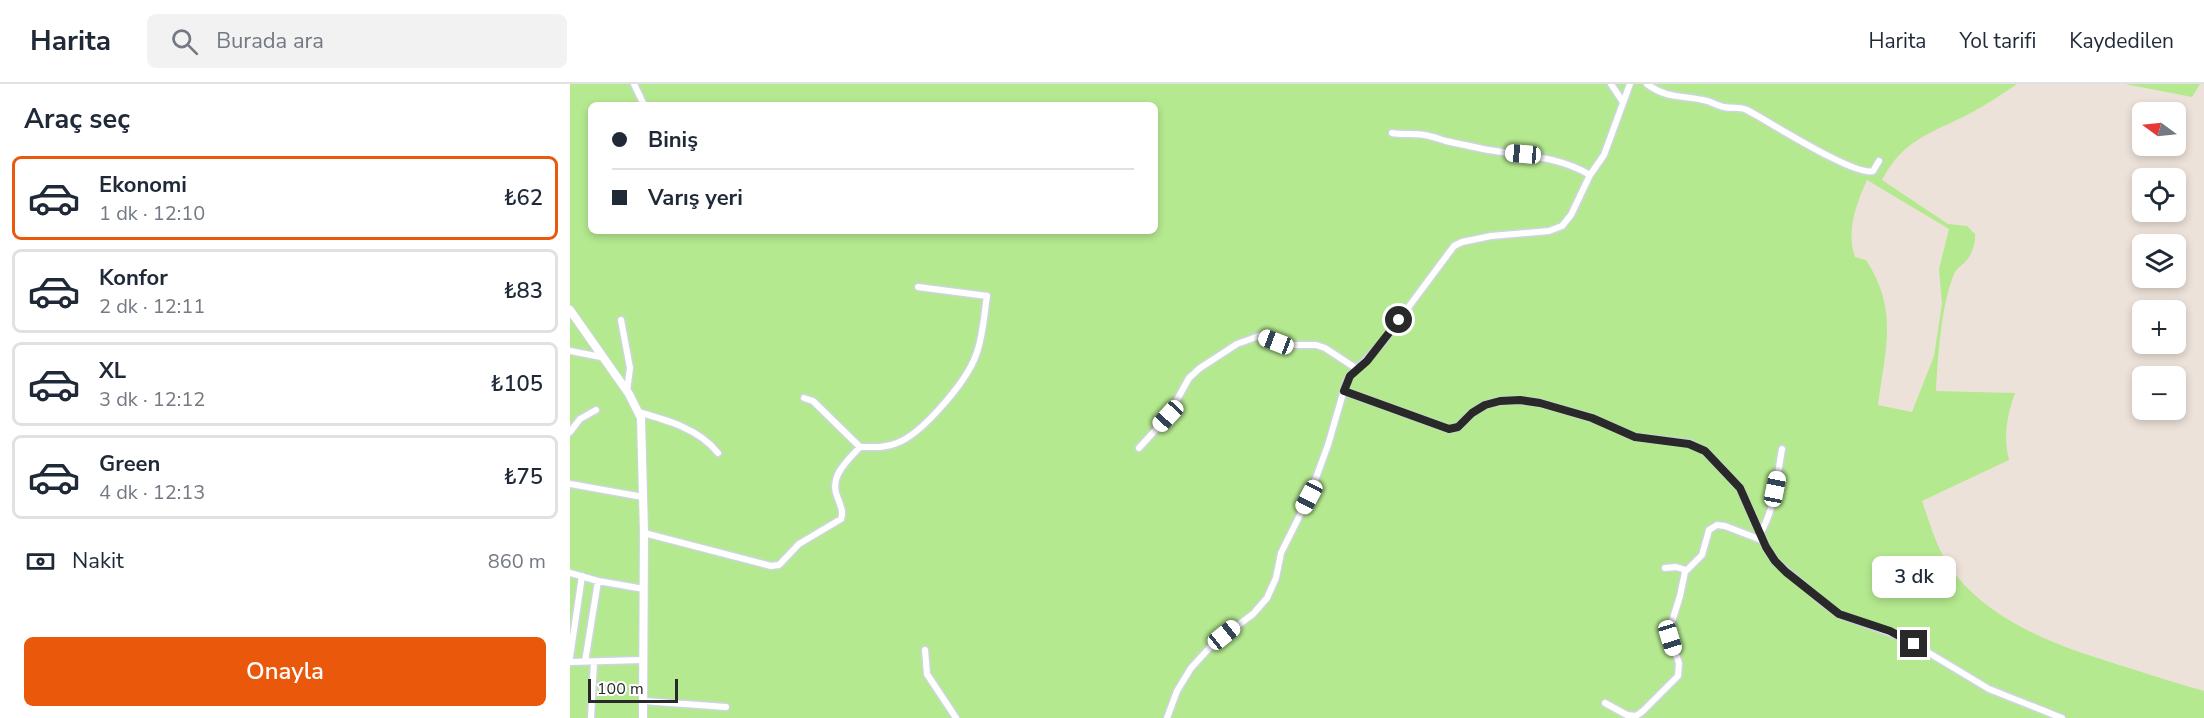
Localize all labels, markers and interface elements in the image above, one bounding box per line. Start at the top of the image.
search box [147,14,567,68]
text: Harita [30,22,111,60]
icon: search [168,25,201,58]
text: Burada ara [216,26,324,56]
text: Harita [1868,27,1926,55]
text: Yol tarifi [1959,27,2036,55]
text: Kaydedilen [2069,27,2174,55]
text: Araç seç [24,101,130,138]
north arrow [2132,102,2186,156]
map controls [2132,102,2186,420]
text: Biniş [648,125,698,155]
car [1504,143,1542,165]
button: locate [2132,168,2186,222]
text: Ekonomi [99,170,187,200]
icon: car [27,171,81,225]
text: ₺62 [503,183,543,213]
text: Varış yeri [648,183,743,213]
text: 1 dk · 12:10 [99,200,205,227]
button: layers [2132,234,2186,288]
text: Konfor [99,263,168,293]
icon: car [27,264,81,318]
text: ₺83 [503,276,543,306]
text: 2 dk · 12:11 [99,293,205,320]
button: + [2132,300,2186,354]
route start [1385,306,1412,333]
car [1256,327,1296,357]
text: XL [99,356,126,386]
icon: car [27,357,81,411]
button: − [2132,366,2186,420]
text: ₺105 [490,369,543,399]
text: 3 dk · 12:12 [99,386,205,413]
car [1149,397,1187,435]
text: Green [99,449,160,479]
icon: car [27,450,81,504]
text: ₺75 [503,462,543,492]
car [1763,470,1787,508]
car [1293,477,1325,517]
text: 4 dk · 12:13 [99,479,205,506]
icon: cash [24,545,57,578]
text: Nakit [72,546,124,576]
text: 860 m [488,548,546,575]
callout: 3 dk [1872,557,1956,599]
text: 3 dk [1894,563,1934,590]
car [1204,617,1244,653]
car [1656,618,1684,658]
route end [1900,630,1927,657]
button: Onayla [24,637,546,706]
scale bar [588,676,678,704]
text: 100 m [597,678,644,700]

